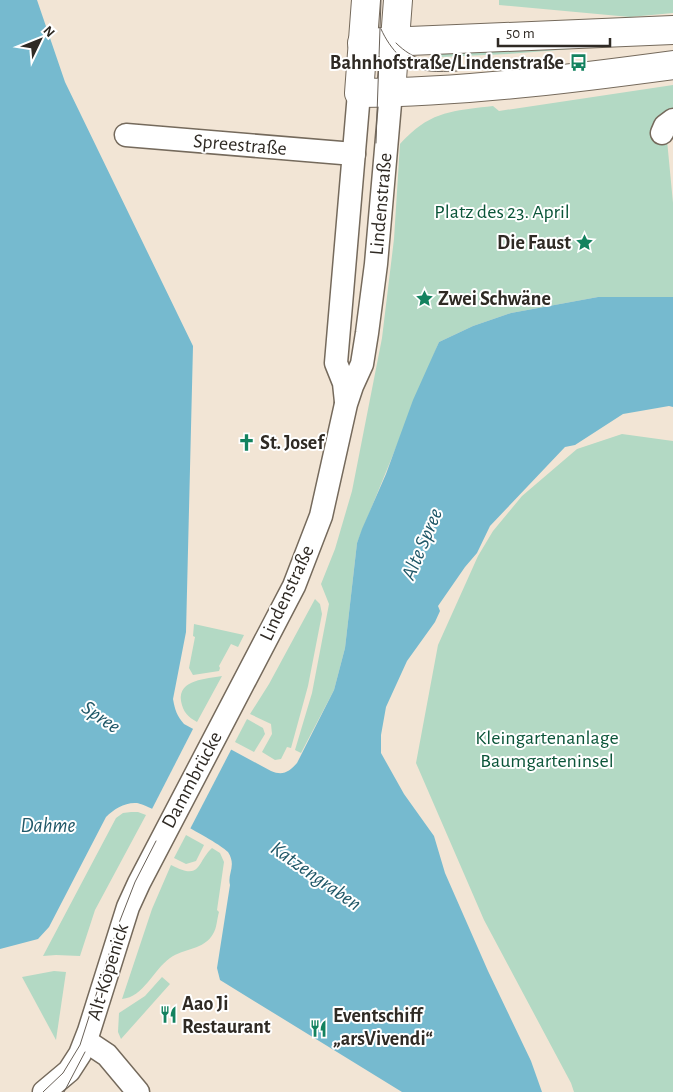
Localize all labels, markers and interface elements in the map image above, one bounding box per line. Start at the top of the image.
north arrow [15,15,65,65]
scale bar [498,15,610,47]
text: N [40,23,57,40]
text: 50 m [506,26,535,41]
place label: Bahnhofstraße/Lindenstraße [330,53,564,73]
bus stop icon: Bahnhofstraße/Lindenstraße [568,53,588,73]
street label: Spreestraße [192,131,288,159]
street label: Lindenstraße [367,152,395,256]
park label: Platz des 23. April [434,202,570,222]
place label: Die Faust [497,233,571,253]
place icon: Die Faust [575,233,595,253]
place icon: Zwei Schwäne [414,289,434,309]
place label: Zwei Schwäne [438,289,551,309]
church icon: St. Josef [236,433,256,453]
place label: St. Josef [260,433,325,453]
water label: Alte Spree [397,505,447,584]
street label: Lindenstraße [256,542,318,644]
water label: Spree [77,697,124,738]
street label: Dammbrücke [158,728,226,832]
park label: Kleingartenanlage Baumgarteninsel [475,728,619,771]
water label: Dahme [20,815,76,836]
water label: Katzengraben [267,837,365,915]
street label: Alt-Köpenick [84,921,132,1023]
place label: Aao Ji Restaurant [182,994,271,1037]
restaurant icon: Aao Ji Restaurant [158,1005,178,1025]
place label: Eventschiff „arsVivendi“ [333,1006,433,1049]
restaurant icon: Eventschiff „arsVivendi“ [309,1018,329,1038]

